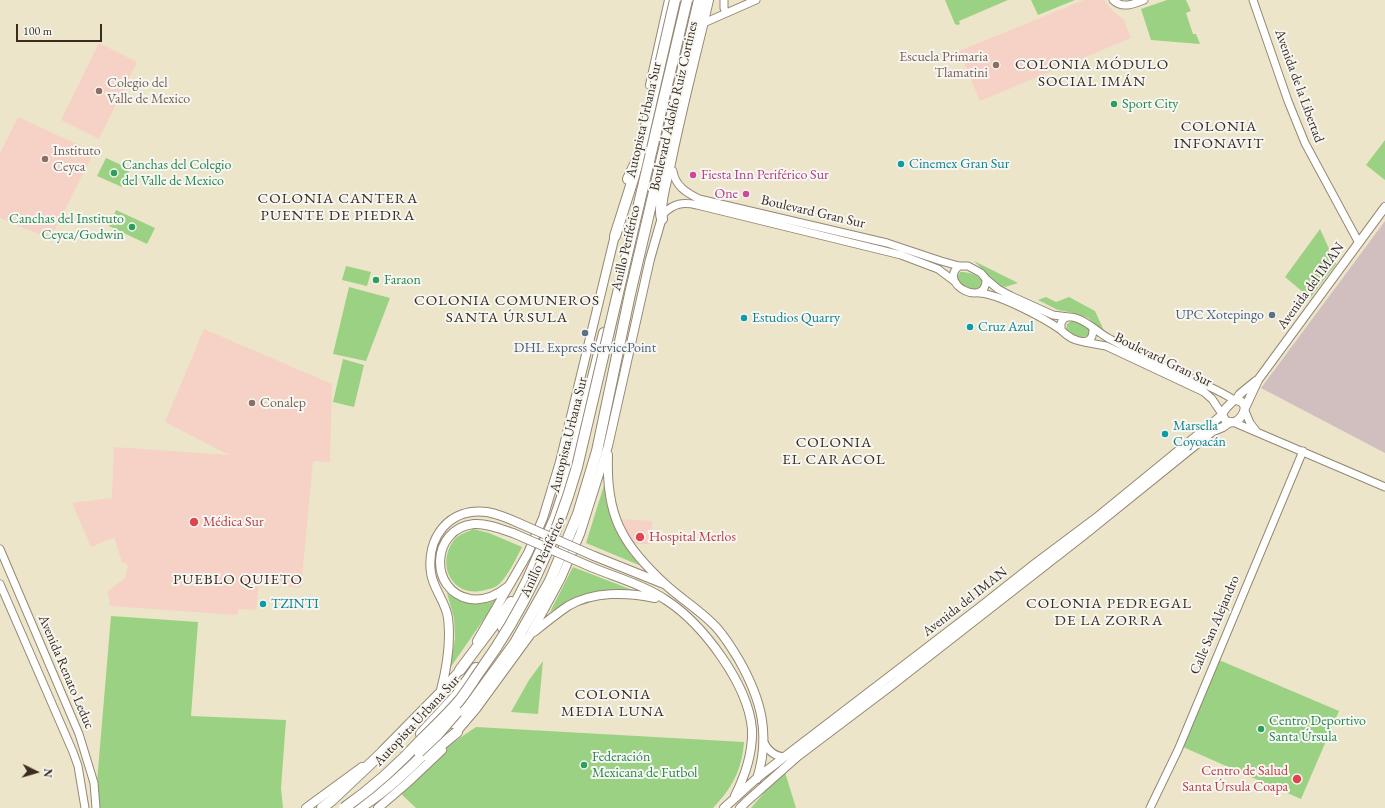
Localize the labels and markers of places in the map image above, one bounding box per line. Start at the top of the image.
place label: Escuela Primaria Tlamatini [899,49,988,82]
marker: Escuela Primaria Tlamatini [991,60,1001,70]
place label: Colegio del Valle de Mexico [107,75,190,108]
marker: Colegio del Valle de Mexico [94,86,104,96]
place label: Sport City [1122,96,1178,112]
marker: Sport City [1109,99,1119,109]
place label: Instituto Ceyca [53,143,101,176]
marker: Instituto Ceyca [40,154,50,164]
place label: Cinemex Gran Sur [909,156,1009,172]
place label: Canchas del Colegio del Valle de Mexico [122,157,231,190]
marker: Cinemex Gran Sur [896,159,906,169]
place label: Fiesta Inn Periférico Sur [701,167,829,183]
marker: Canchas del Colegio del Valle de Mexico [109,168,119,178]
marker: Fiesta Inn Periférico Sur [688,170,698,180]
place label: One [714,186,738,202]
marker: One [741,189,751,199]
place label: Canchas del Instituto Ceyca/Godwin [9,211,124,244]
marker: Canchas del Instituto Ceyca/Godwin [127,222,137,232]
place label: Faraon [384,272,421,288]
marker: Faraon [371,275,381,285]
place label: UPC Xotepingo [1175,307,1264,323]
place label: Estudios Quarry [752,310,840,326]
marker: UPC Xotepingo [1267,310,1277,320]
marker: Estudios Quarry [739,313,749,323]
place label: Cruz Azul [978,319,1033,335]
marker: Cruz Azul [965,322,975,332]
marker: DHL Express ServicePoint [580,328,590,338]
place label: DHL Express ServicePoint [514,340,656,356]
place label: Conalep [260,395,306,411]
marker: Conalep [247,398,257,408]
place label: Marsella Coyoacán [1173,418,1226,450]
marker: Marsella Coyoacán [1160,429,1170,439]
place label: Médica Sur [203,514,264,530]
marker: Médica Sur [188,516,200,528]
place label: Hospital Merlos [649,529,736,545]
marker: Hospital Merlos [634,531,646,543]
place label: TZINTI [271,596,319,612]
marker: TZINTI [258,599,268,609]
place label: Centro Deportivo Santa Úrsula [1269,713,1366,746]
marker: Centro Deportivo Santa Úrsula [1256,724,1266,734]
place label: Federación Mexicana de Futbol [592,749,697,782]
marker: Federación Mexicana de Futbol [579,760,589,770]
place label: Centro de Salud Santa Úrsula Coapa [1182,763,1288,796]
marker: Centro de Salud Santa Úrsula Coapa [1291,773,1303,785]

